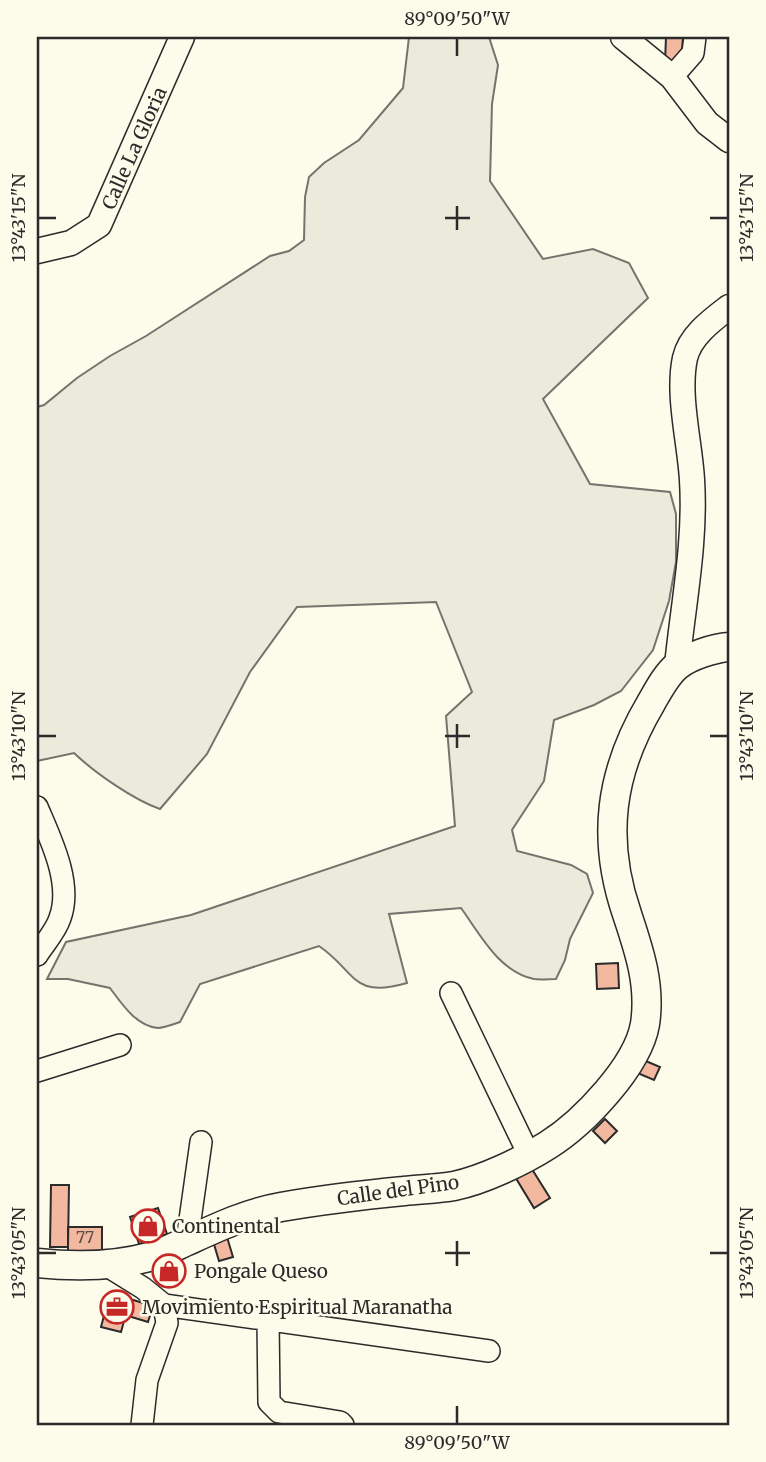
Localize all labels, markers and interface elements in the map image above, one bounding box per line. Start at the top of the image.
text: 89°09'50"W [404,7,511,30]
street label: Calle La Gloria [96,83,172,213]
text: 13°43'15"N [7,174,30,262]
text: 13°43'15"N [735,174,758,262]
text: 13°43'10"N [7,691,30,781]
text: 13°43'10"N [735,691,758,781]
street label: Calle del Pino [335,1170,461,1210]
text: 13°43'05"N [7,1207,30,1299]
shop icon: Continental [129,1207,167,1245]
text: 13°43'05"N [735,1207,758,1299]
place label: Continental [172,1214,280,1238]
house number: 77 [76,1227,94,1247]
shop icon: Pongale Queso [150,1252,188,1290]
place label: Pongale Queso [194,1259,328,1283]
office icon: Movimiento Espiritual Maranatha [98,1288,136,1326]
place label: Movimiento Espiritual Maranatha [142,1295,452,1319]
text: 89°09'50"W [404,1431,511,1454]

